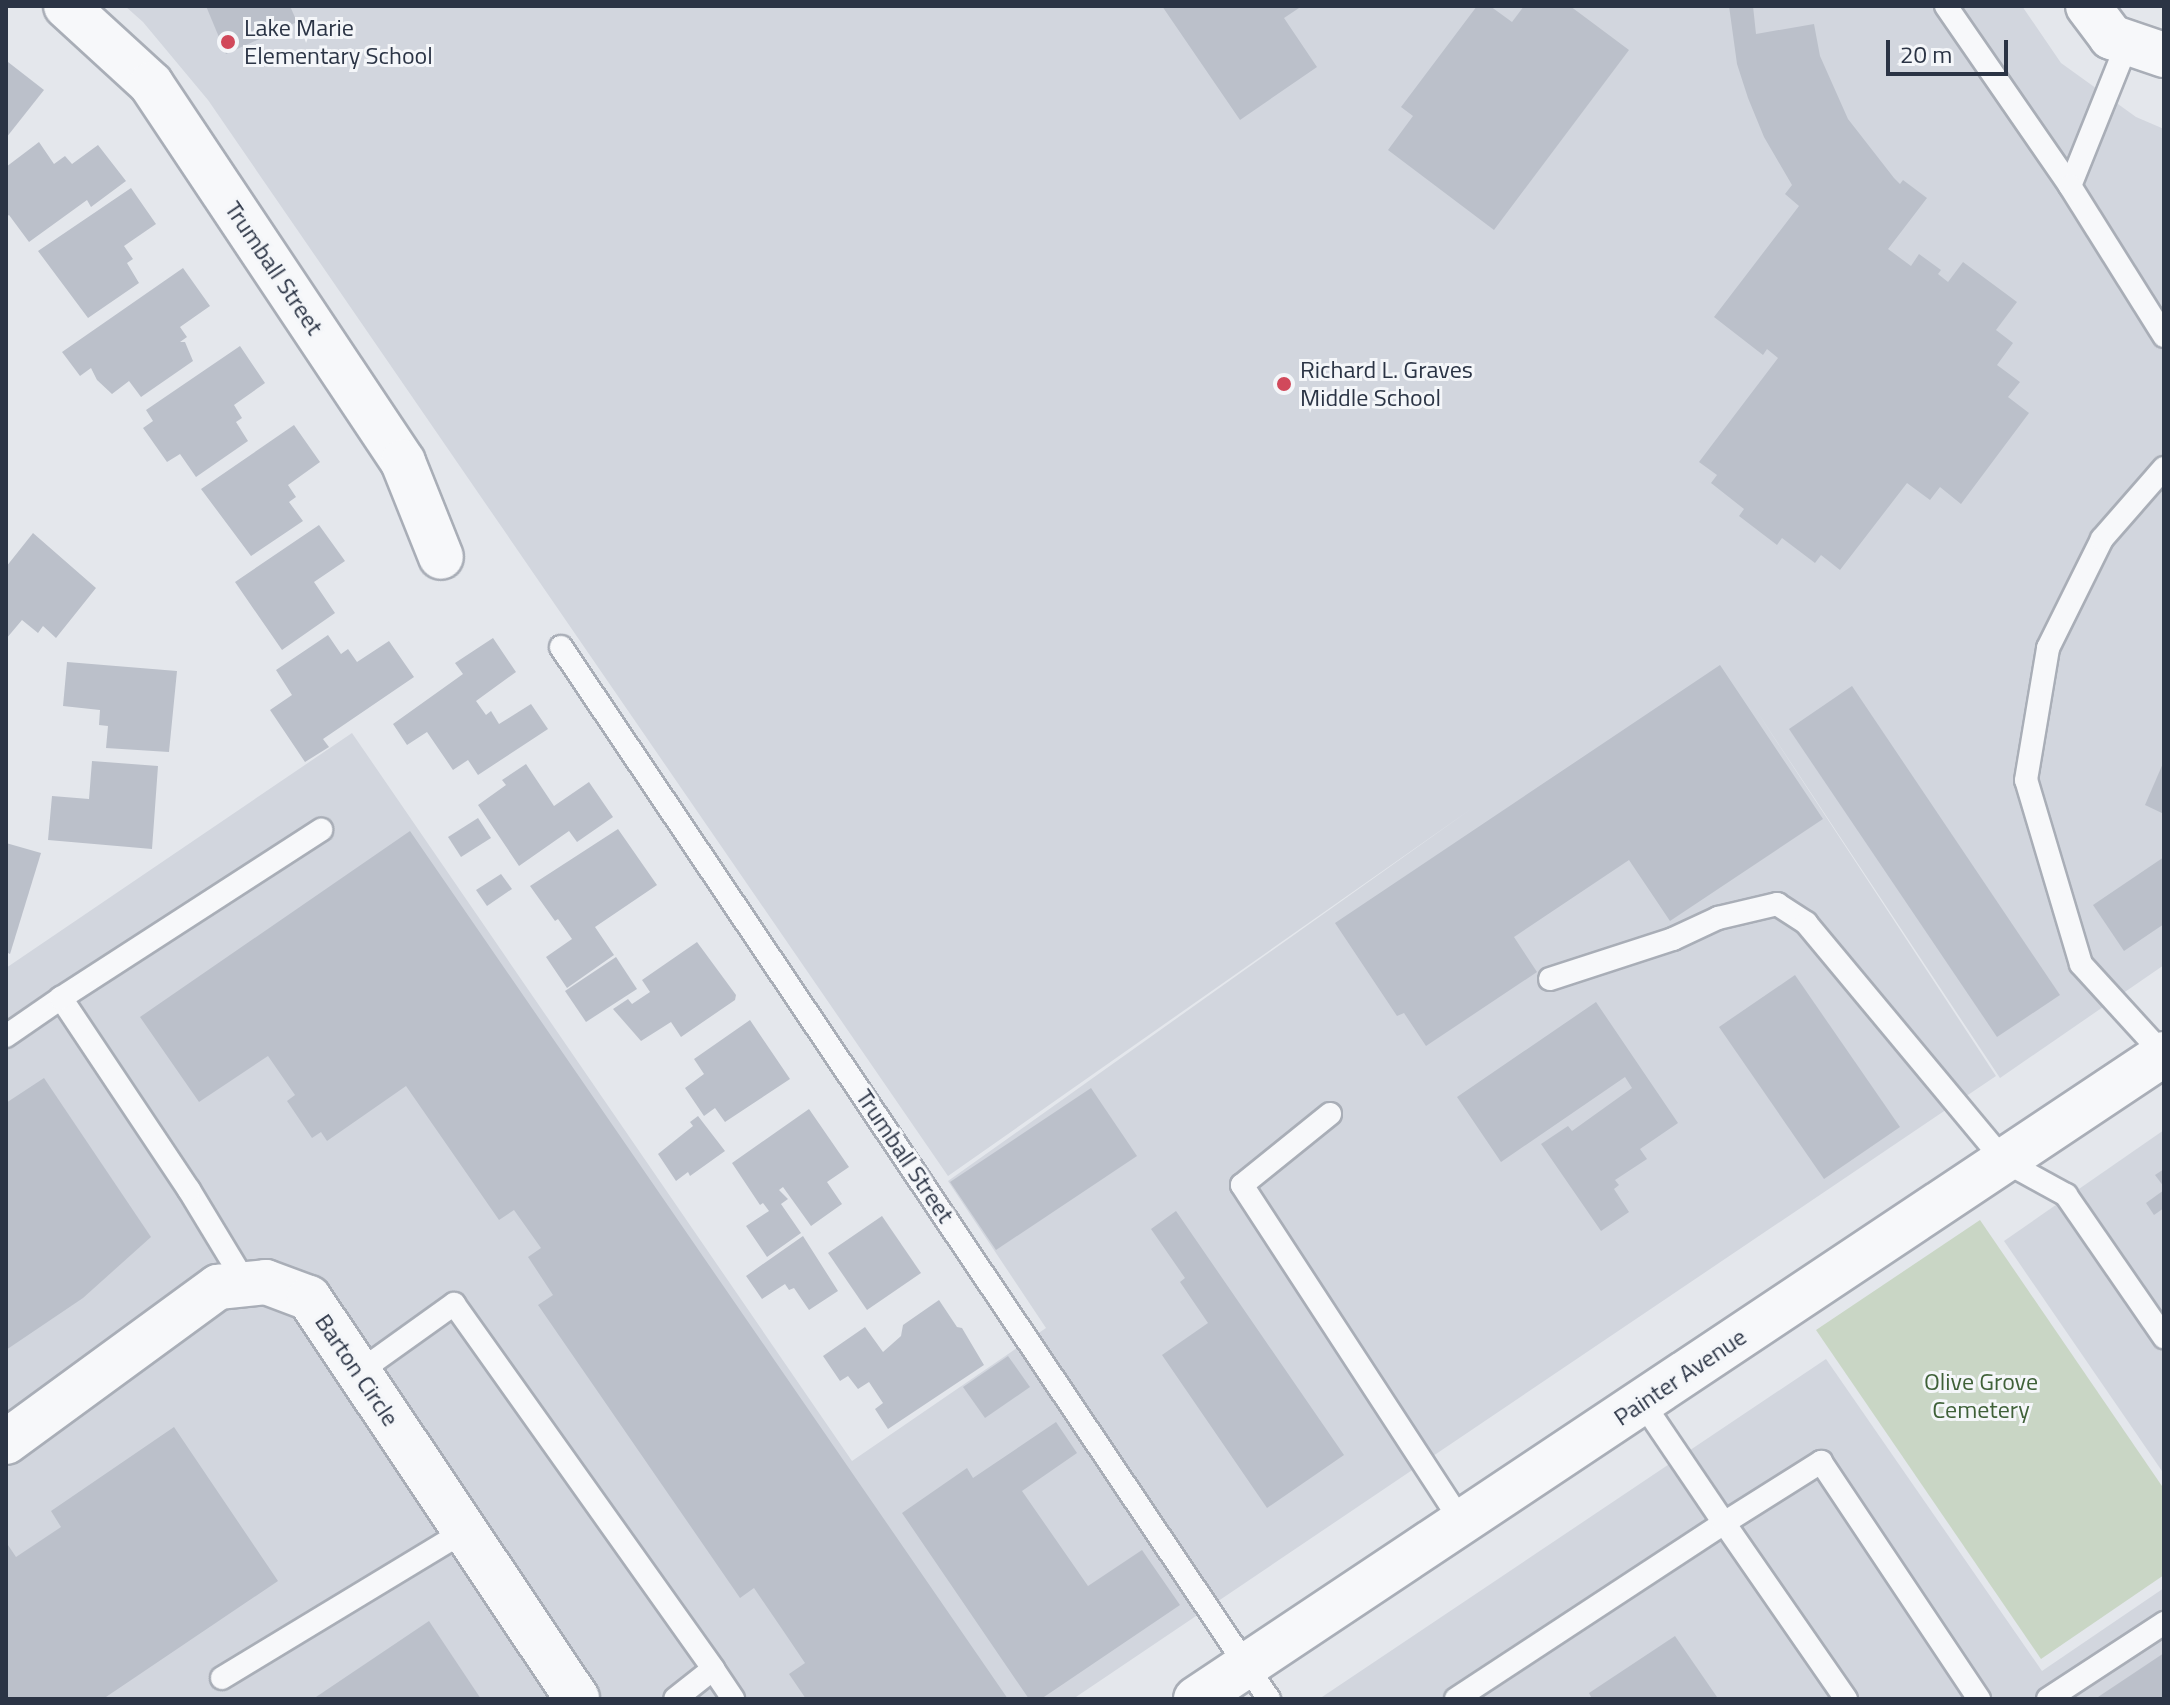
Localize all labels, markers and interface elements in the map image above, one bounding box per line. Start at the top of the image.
place label: Lake Marie Elementary School [244,14,433,70]
scale bar [1890,24,2012,74]
marker: Lake Marie Elementary School [219,33,237,51]
text: 20 m [1900,36,1952,72]
street label: Trumball Street [219,196,329,340]
place label: Richard L. Graves Middle School [1300,356,1473,412]
marker: Richard L. Graves Middle School [1275,375,1293,393]
street label: Trumball Street [850,1084,960,1228]
street label: Barton Circle [309,1309,405,1431]
street label: Painter Avenue [1608,1322,1752,1432]
park label: Olive Grove Cemetery [1924,1368,2038,1424]

